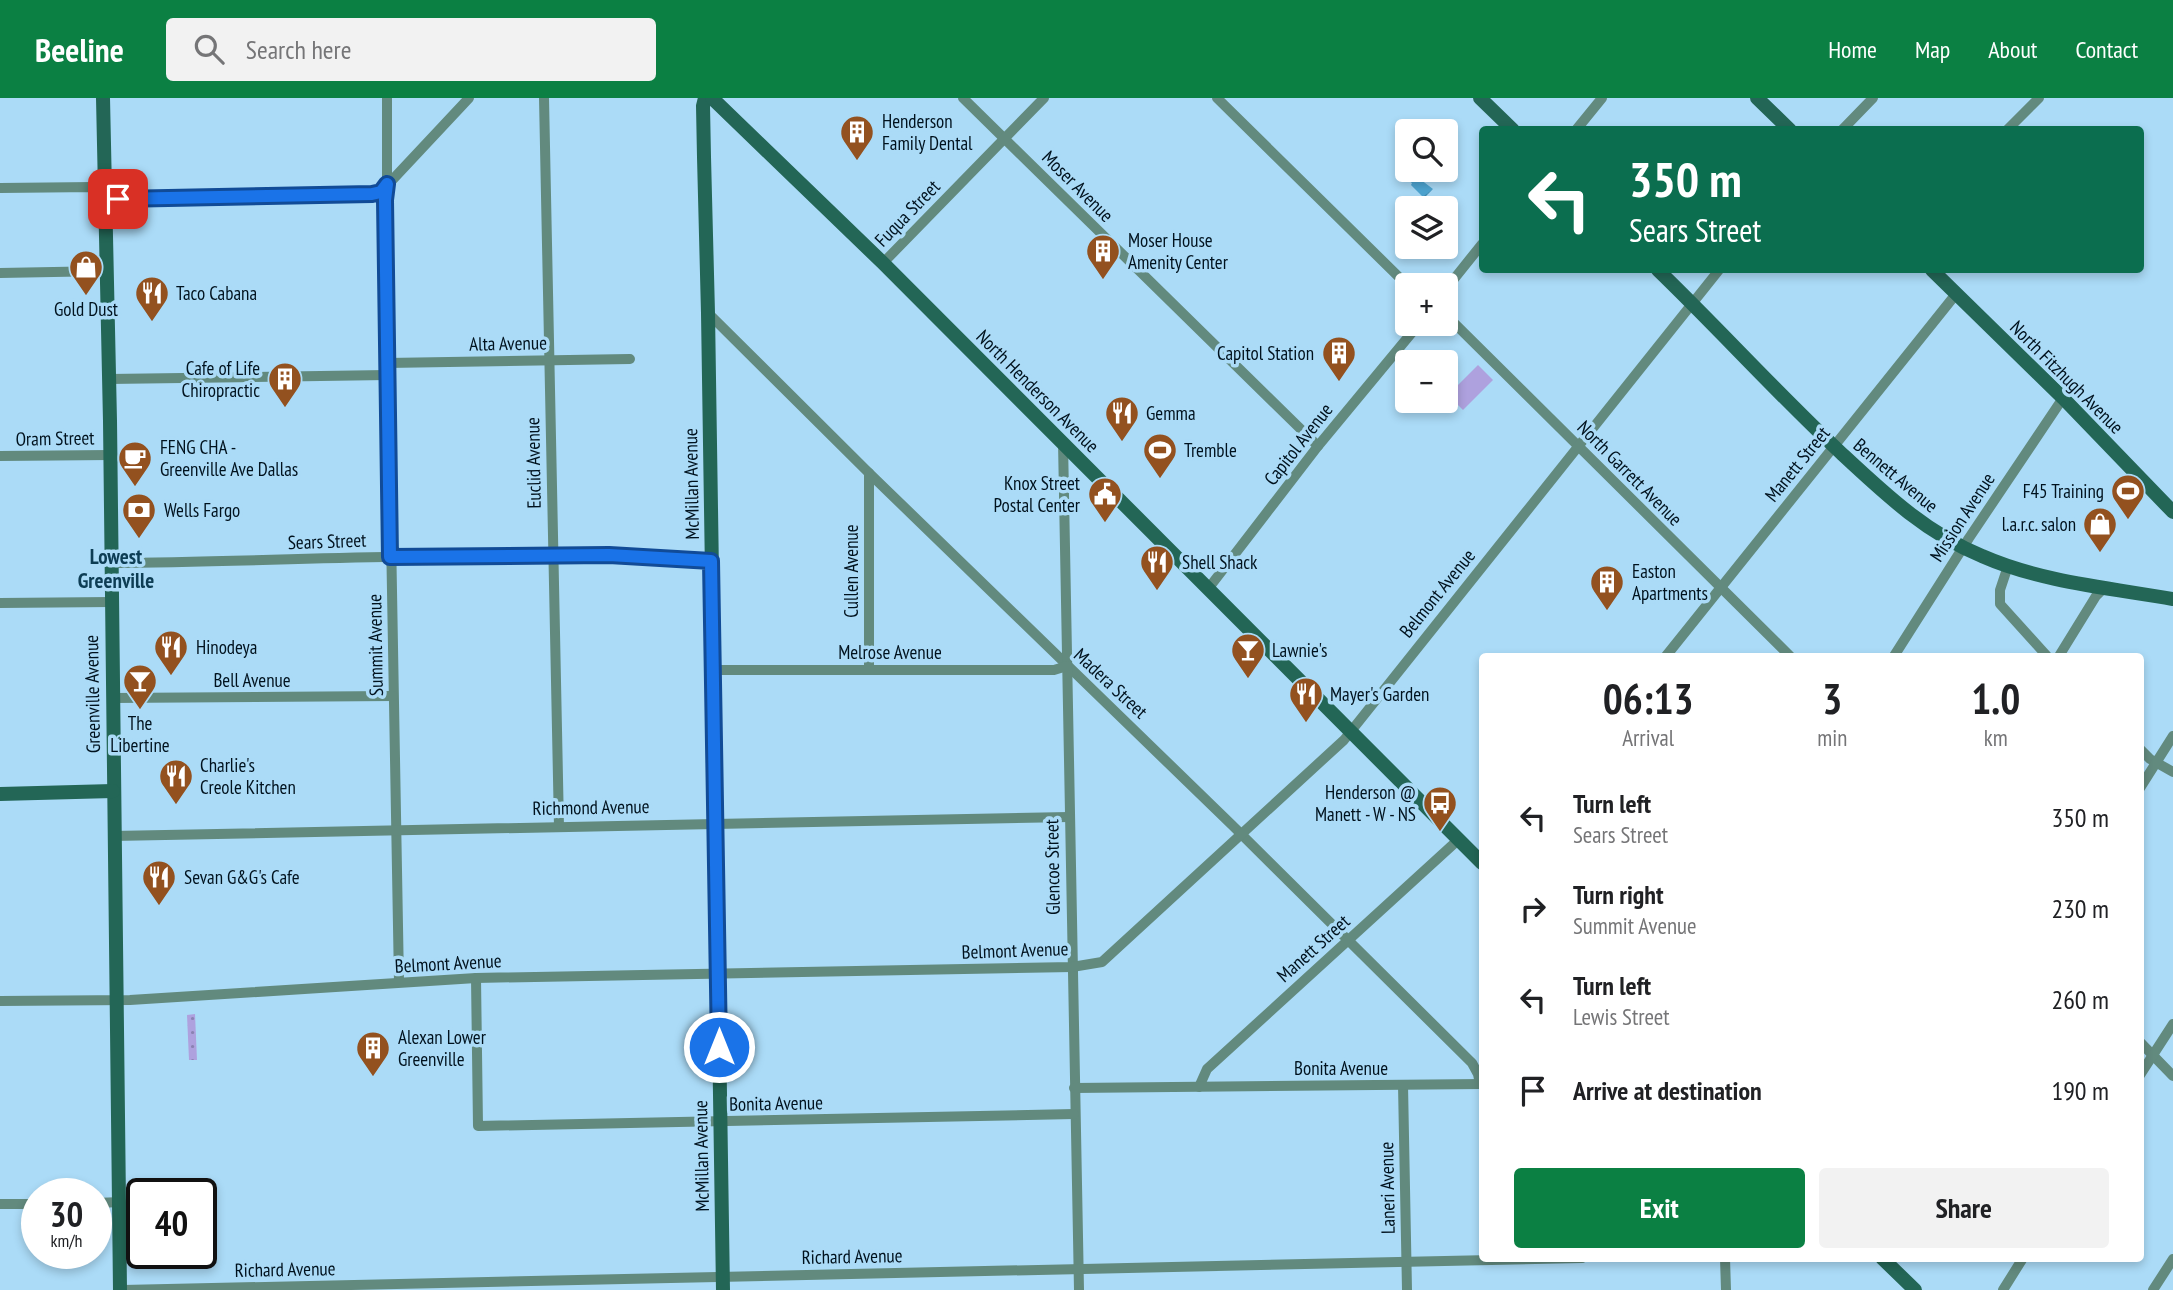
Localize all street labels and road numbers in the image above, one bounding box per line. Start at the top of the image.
street label: Moser Avenue [1037,145,1119,227]
street label: Fuqua Street [869,174,945,251]
street label: North Fitzhugh Avenue [2005,315,2129,439]
street label: North Henderson Avenue [972,325,1105,458]
street label: Alta Avenue [469,330,547,356]
street label: Capitol Avenue [1258,398,1338,490]
street label: North Garrett Avenue [1572,415,1688,531]
street label: Euclid Avenue [520,417,546,509]
street label: Manett Street [1759,421,1835,506]
street label: Oram Street [15,425,95,451]
street label: McMillan Avenue [678,428,704,540]
street label: Bennett Avenue [1849,433,1943,518]
street label: Mission Avenue [1924,468,2000,566]
street label: Cullen Avenue [839,524,863,618]
street label: Sears Street [287,528,367,554]
street label: Belmont Avenue [1394,544,1480,642]
street label: Summit Avenue [362,594,388,696]
street label: Greenville Avenue [79,635,105,753]
street label: Melrose Avenue [838,640,942,664]
street label: Madera Street [1069,643,1153,724]
street label: Bell Avenue [213,668,291,692]
street label: Richmond Avenue [532,794,650,820]
street label: Glencoe Street [1039,818,1065,915]
street label: Manett Street [1272,909,1355,987]
street label: Belmont Avenue [961,936,1069,964]
street label: Belmont Avenue [394,948,502,978]
street label: Bonita Avenue [1294,1056,1388,1080]
street label: Bonita Avenue [729,1090,823,1116]
street label: McMillan Avenue [688,1100,714,1212]
street label: Laneri Avenue [1374,1141,1400,1234]
street label: Richard Avenue [801,1243,903,1269]
street label: Richard Avenue [234,1256,336,1282]

